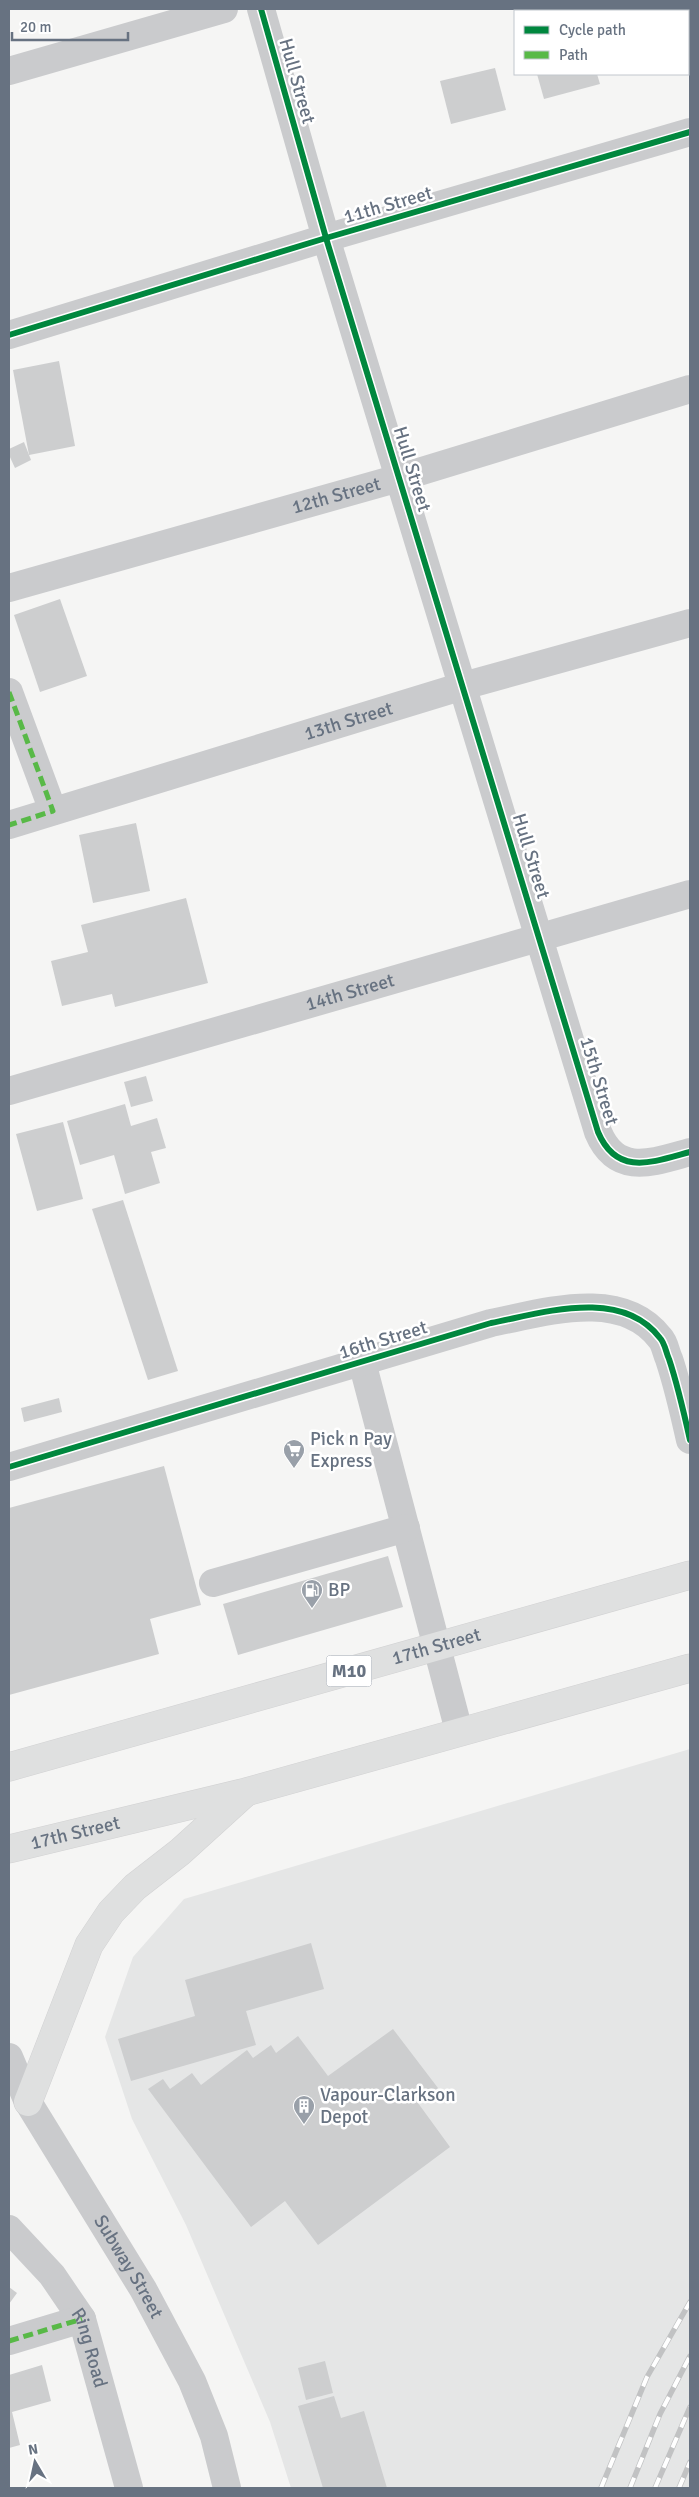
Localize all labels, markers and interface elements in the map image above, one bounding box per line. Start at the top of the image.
scale bar [12,10,129,42]
legend [514,10,689,75]
text: 20 m [20,18,51,36]
text: Cycle path [559,21,626,39]
street label: Hull Street [273,35,321,127]
text: Path [559,46,588,64]
street label: 11th Street [341,181,435,229]
street label: Hull Street [388,423,436,515]
street label: 12th Street [289,472,384,520]
street label: 13th Street [301,696,396,746]
street label: Hull Street [507,810,555,902]
street label: 14th Street [303,968,398,1017]
street label: 15th Street [574,1034,624,1128]
street label: 16th Street [336,1315,430,1365]
place label: Pick n Pay Express [310,1427,392,1473]
supermarket icon: Pick n Pay Express [282,1438,306,1469]
fuel station icon: BP [300,1578,324,1609]
place label: BP [328,1578,350,1602]
street label: 17th Street [389,1622,484,1670]
road number: M10 [326,1655,372,1686]
street label: 17th Street [28,1811,123,1855]
place label: Vapour-Clarkson Depot [320,2083,456,2129]
building icon: Vapour-Clarkson Depot [292,2094,316,2125]
street label: Subway Street [88,2211,169,2323]
street label: Ring Road [66,2303,113,2390]
north arrow [10,2437,60,2487]
text: N [27,2440,39,2459]

